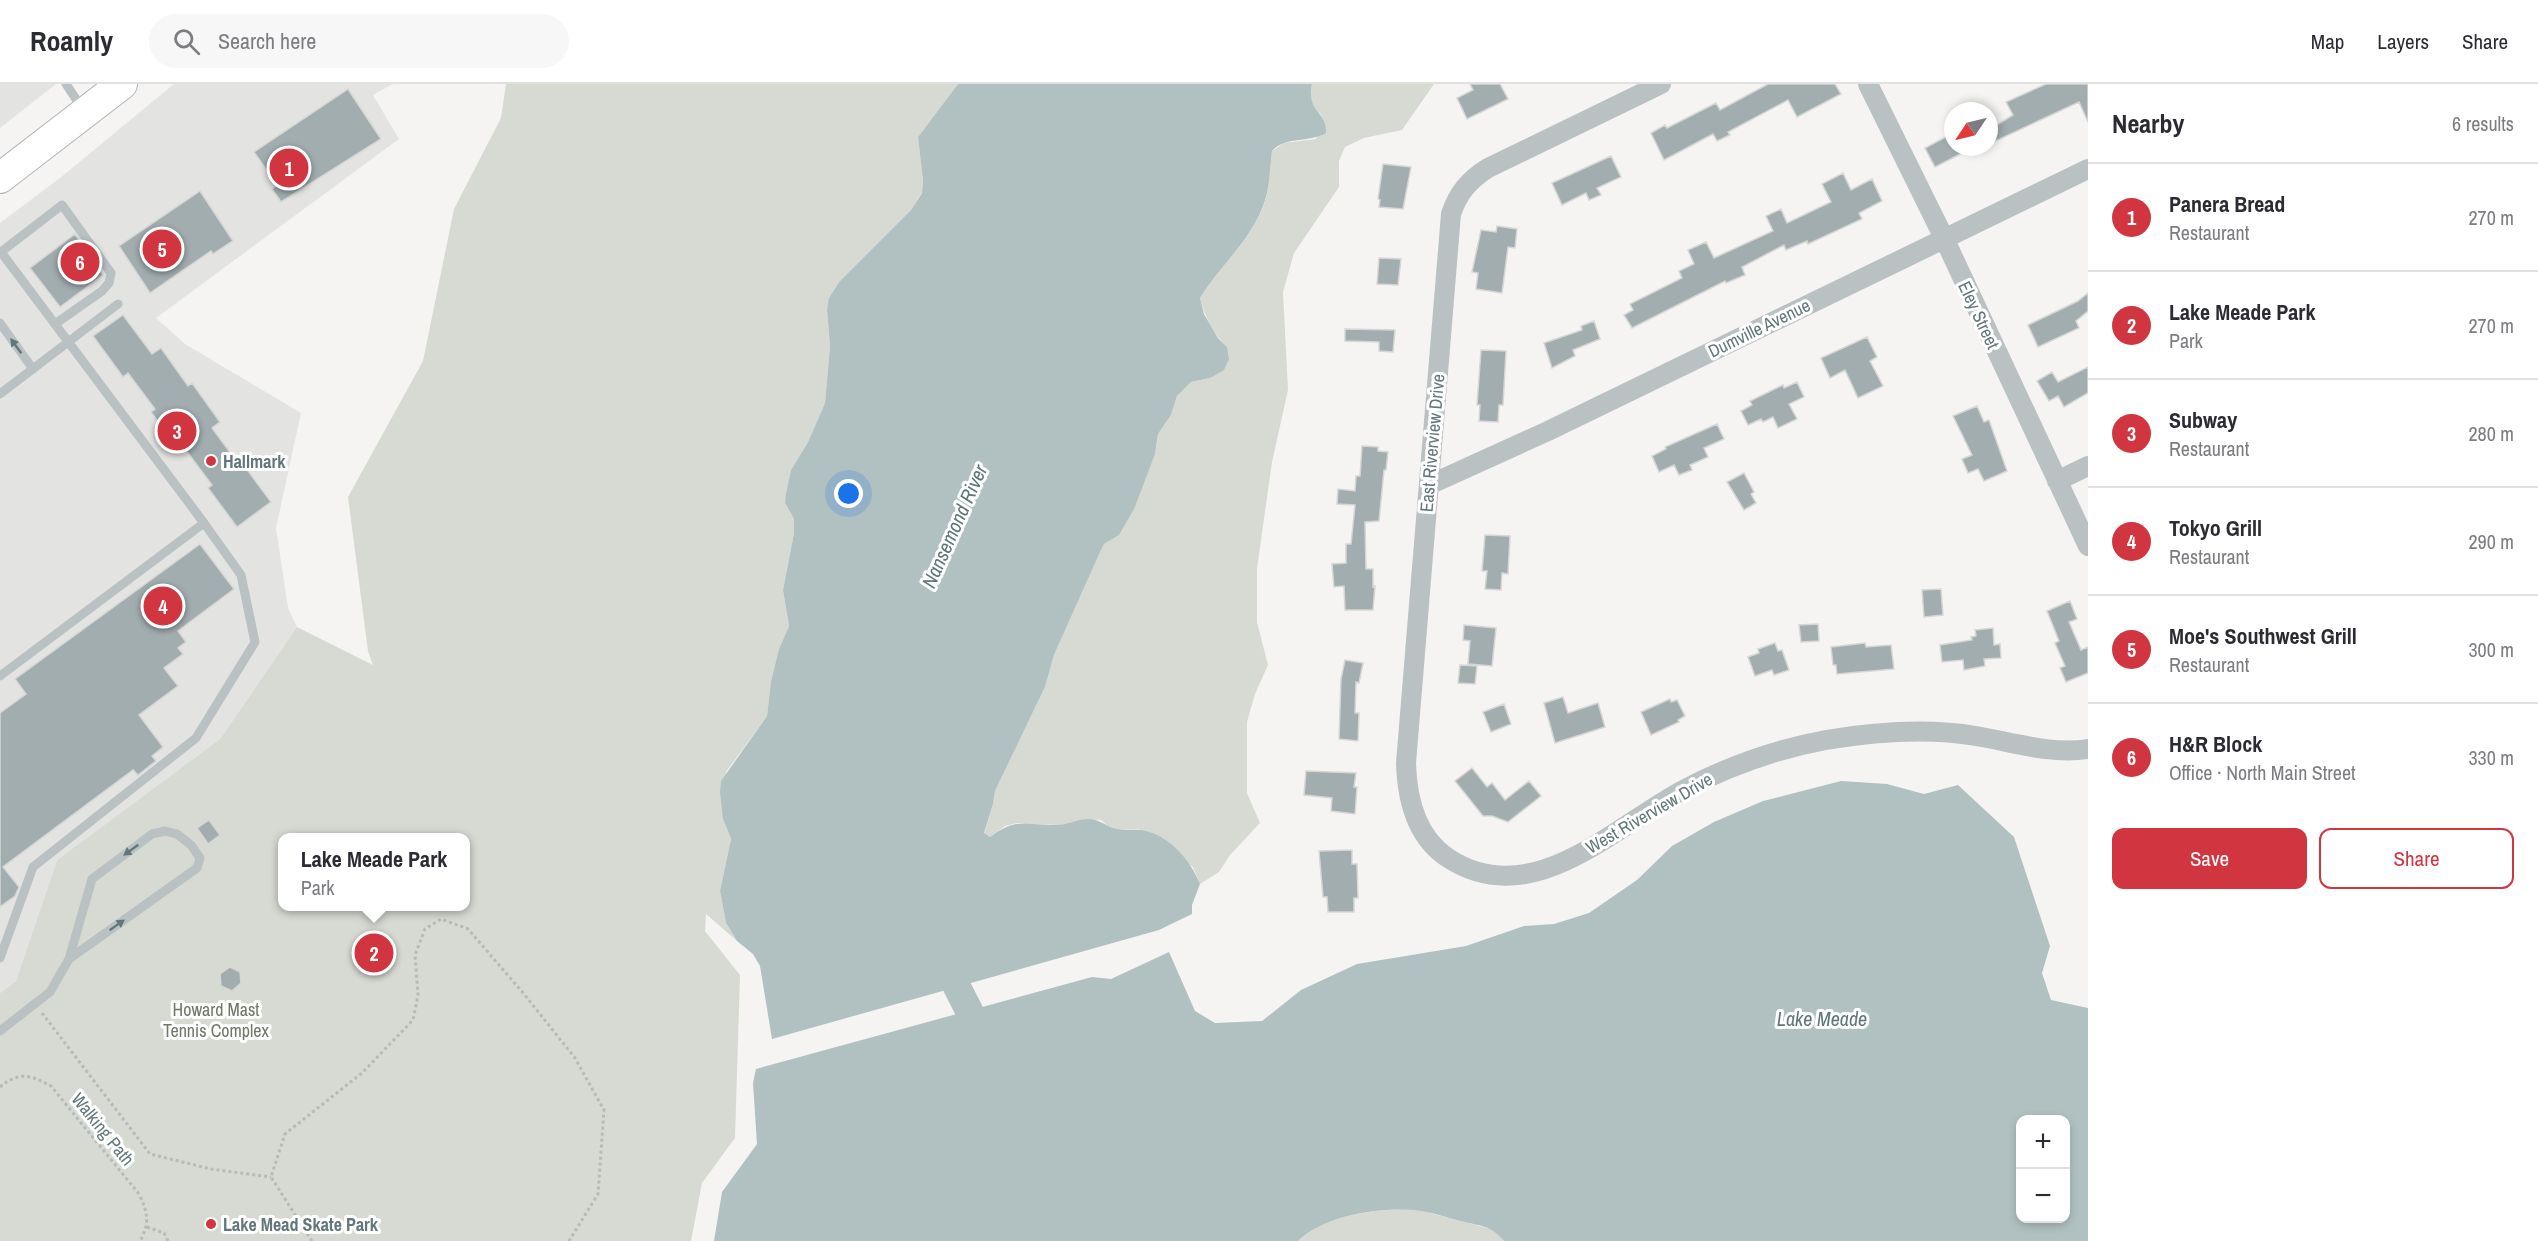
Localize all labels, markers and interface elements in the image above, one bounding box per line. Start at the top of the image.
search box [149,14,569,68]
text: Roamly [30,22,113,60]
icon: search [170,25,203,58]
text: Search here [218,26,316,56]
text: Map [2311,27,2344,56]
text: Layers [2377,27,2429,56]
text: Share [2462,27,2508,56]
north arrow [1944,102,1998,156]
text: Nearby [2112,106,2184,141]
text: 6 results [2452,110,2514,137]
pin: 1 [270,146,308,190]
text: Panera Bread [2169,189,2285,219]
text: 1 [2127,204,2136,231]
text: 270 m [2468,204,2514,231]
text: Restaurant [2169,219,2249,246]
pin: 5 [142,226,182,272]
pin: 6 [60,240,100,285]
street label: Eley Street [1952,277,2006,353]
street label: Dumville Avenue [1704,293,1814,363]
text: Lake Meade Park [2169,297,2315,327]
text: 2 [2127,312,2136,339]
text: 270 m [2468,312,2514,339]
text: Park [2169,327,2203,354]
one-way arrow [11,338,23,353]
street label: East Riverview Drive [1414,373,1450,513]
text: Subway [2169,405,2237,435]
pin: 3 [158,408,196,454]
text: 3 [2127,420,2136,447]
text: 280 m [2468,420,2514,447]
text: Restaurant [2169,435,2249,462]
place label: Hallmark [223,449,286,474]
marker: Hallmark [204,454,218,468]
water label: Nansemond River [915,460,993,592]
your location [834,479,863,508]
text: Tokyo Grill [2169,513,2262,543]
text: 4 [2127,528,2136,555]
text: 290 m [2468,528,2514,555]
text: Restaurant [2169,543,2249,570]
pin: 4 [144,584,182,628]
text: Moe's Southwest Grill [2169,621,2357,651]
text: 5 [2127,636,2136,663]
text: 300 m [2468,636,2514,663]
text: Restaurant [2169,651,2249,678]
text: H&R Block [2169,729,2262,759]
text: 6 [2127,744,2136,771]
text: 330 m [2468,744,2514,771]
text: Office · North Main Street [2169,759,2356,786]
street label: West Riverview Drive [1581,767,1717,859]
button: Save [2112,828,2307,889]
button: Share [2319,828,2514,889]
popup [278,833,470,911]
one-way arrow [123,844,139,856]
text: Lake Meade Park [301,844,447,874]
text: Park [301,874,335,901]
one-way arrow [108,919,124,931]
pin: 2 [354,930,394,976]
park label: Howard Mast Tennis Complex [163,997,270,1043]
water label: Lake Meade [1777,1005,1867,1032]
street label: Walking Path [66,1087,140,1171]
map controls [2016,1115,2070,1223]
button: + [2016,1115,2070,1169]
button: − [2016,1169,2070,1223]
place label: Lake Mead Skate Park [223,1212,379,1237]
marker: Lake Mead Skate Park [204,1217,218,1231]

